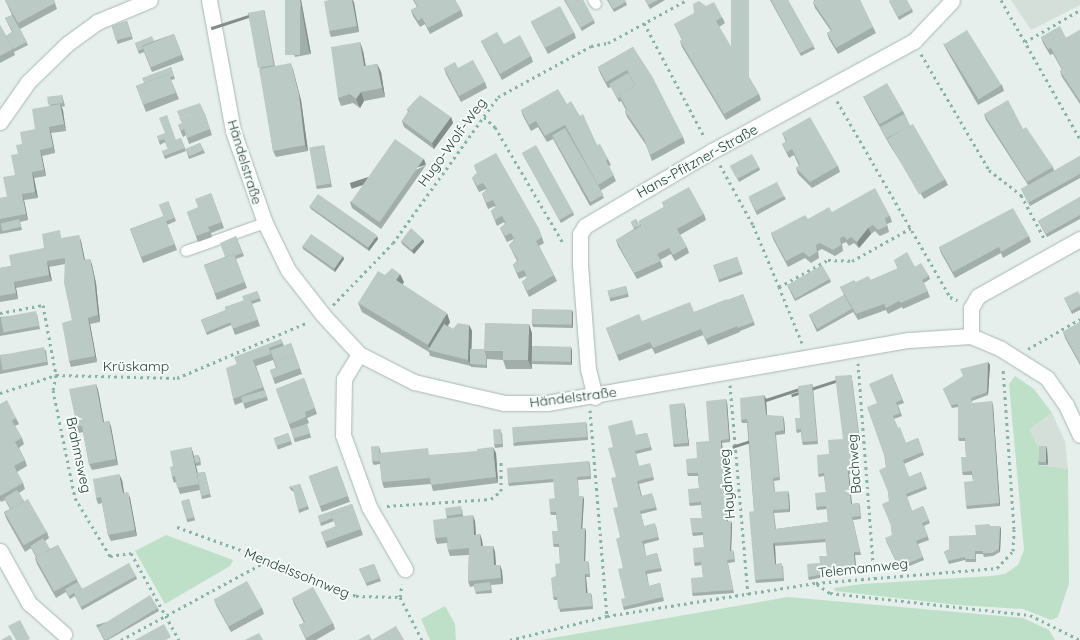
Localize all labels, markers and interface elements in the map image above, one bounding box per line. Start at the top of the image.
street label: Hugo-Wolf-Weg [414,94,490,190]
street label: Händelstraße [224,118,266,206]
street label: Hans-Pfitzner-Straße [633,121,761,201]
street label: Krüskamp [103,358,169,374]
street label: Händelstraße [528,383,618,411]
street label: Brahmsweg [63,415,95,495]
street label: Bachweg [844,434,864,494]
street label: Haydnweg [716,448,738,520]
street label: Mendelssohnweg [242,544,352,602]
street label: Telemannweg [817,555,909,581]

